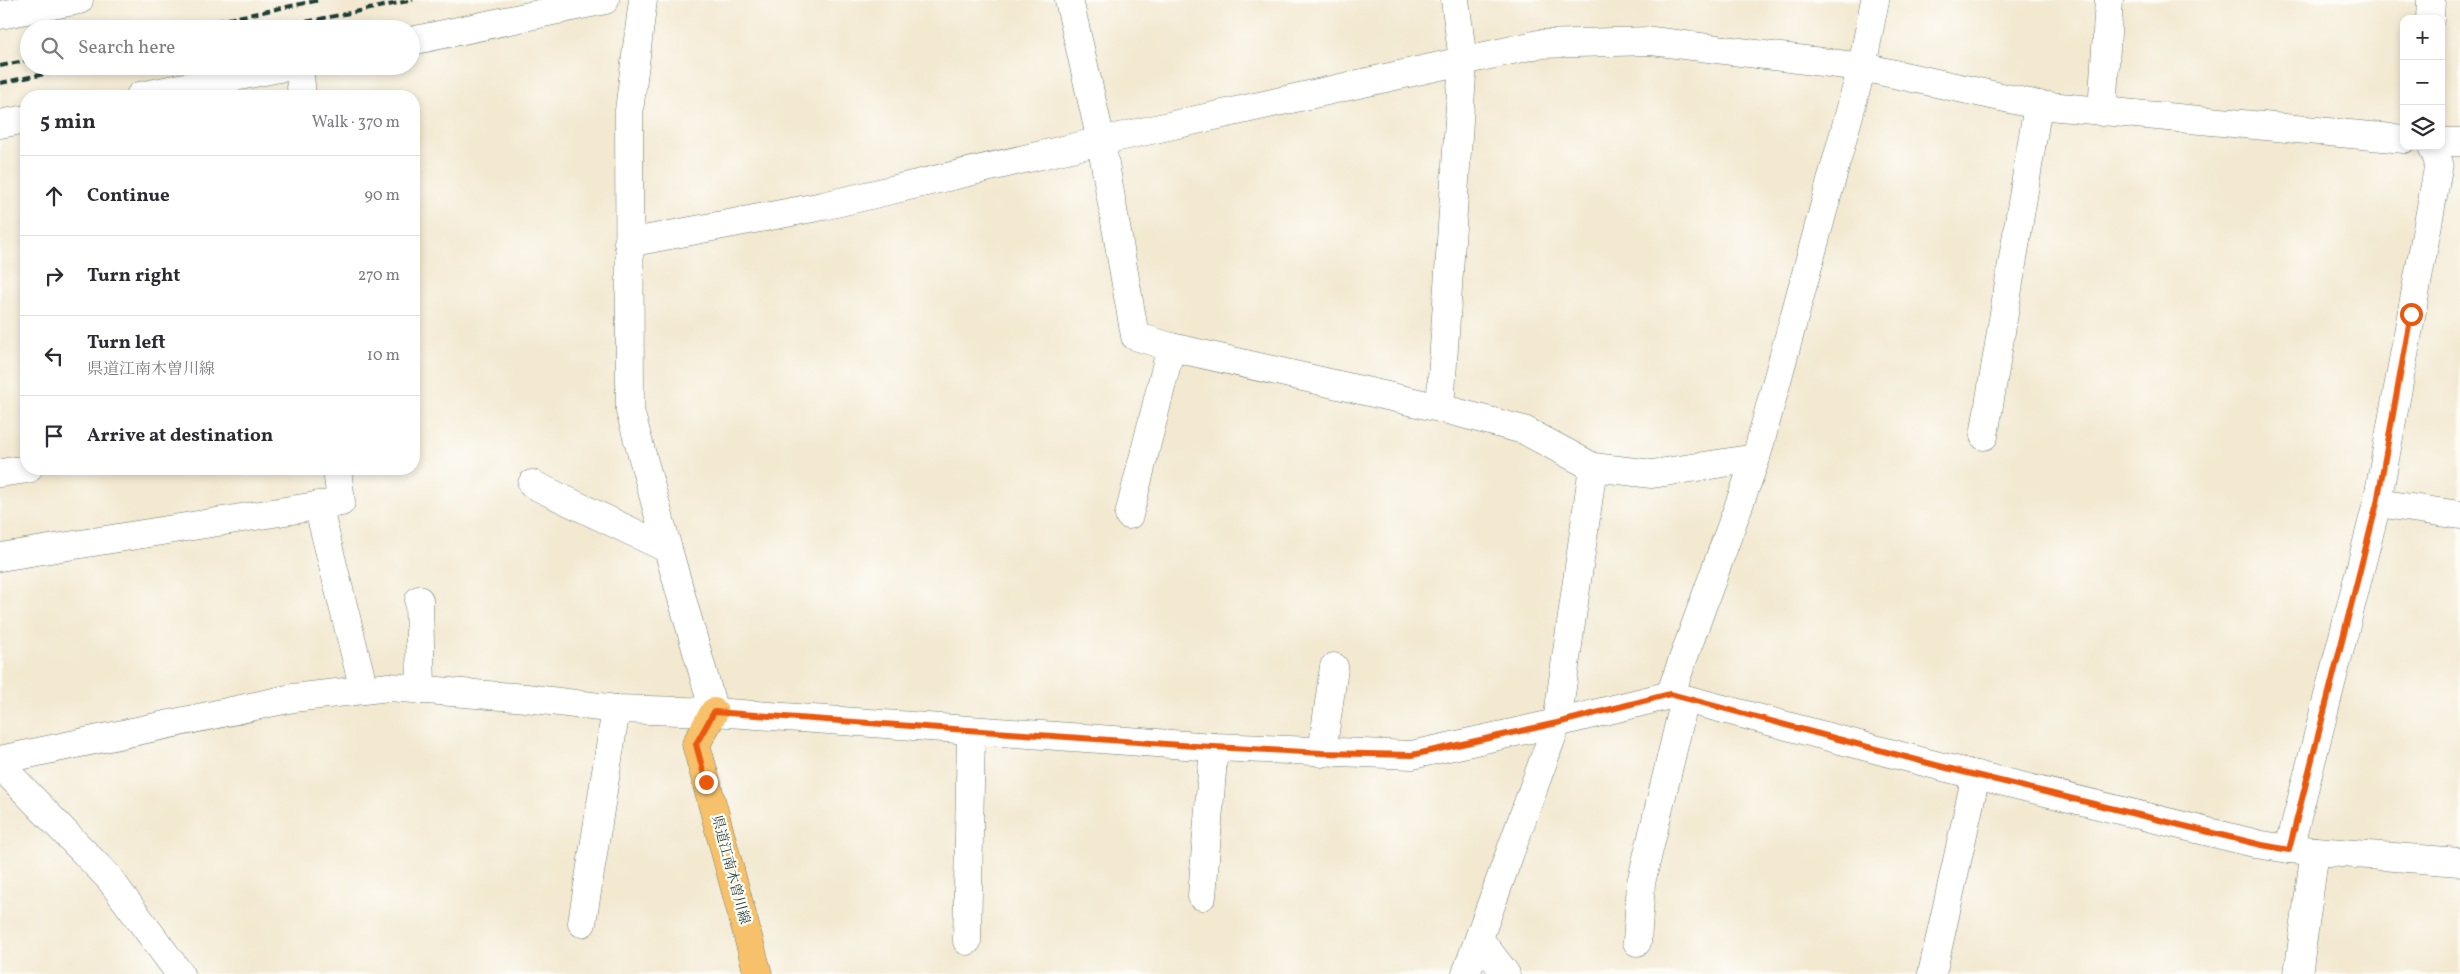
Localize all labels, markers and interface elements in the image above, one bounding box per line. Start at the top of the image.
map controls [2400,15,2445,150]
button: + [2400,15,2445,60]
search box [20,20,420,75]
icon: search [38,34,66,62]
text: Search here [78,35,175,61]
button: − [2400,60,2445,105]
button: layers [2400,105,2445,150]
text: 5 min [40,108,96,137]
text: Walk · 370 m [312,112,400,134]
icon: ahead [40,182,68,210]
text: Continue [87,183,170,209]
text: 90 m [364,185,400,207]
icon: right [40,262,68,290]
text: Turn right [87,263,180,289]
text: 270 m [358,265,400,287]
route start [2400,303,2423,326]
text: Turn left [87,330,166,356]
icon: left [40,342,68,370]
text: 10 m [367,345,400,367]
text: 県道江南木曽川線 [87,359,215,381]
icon: arrive [40,422,68,450]
text: Arrive at destination [87,423,273,449]
route end [695,771,718,794]
street label: 県道江南木曽川線 [706,813,754,927]

